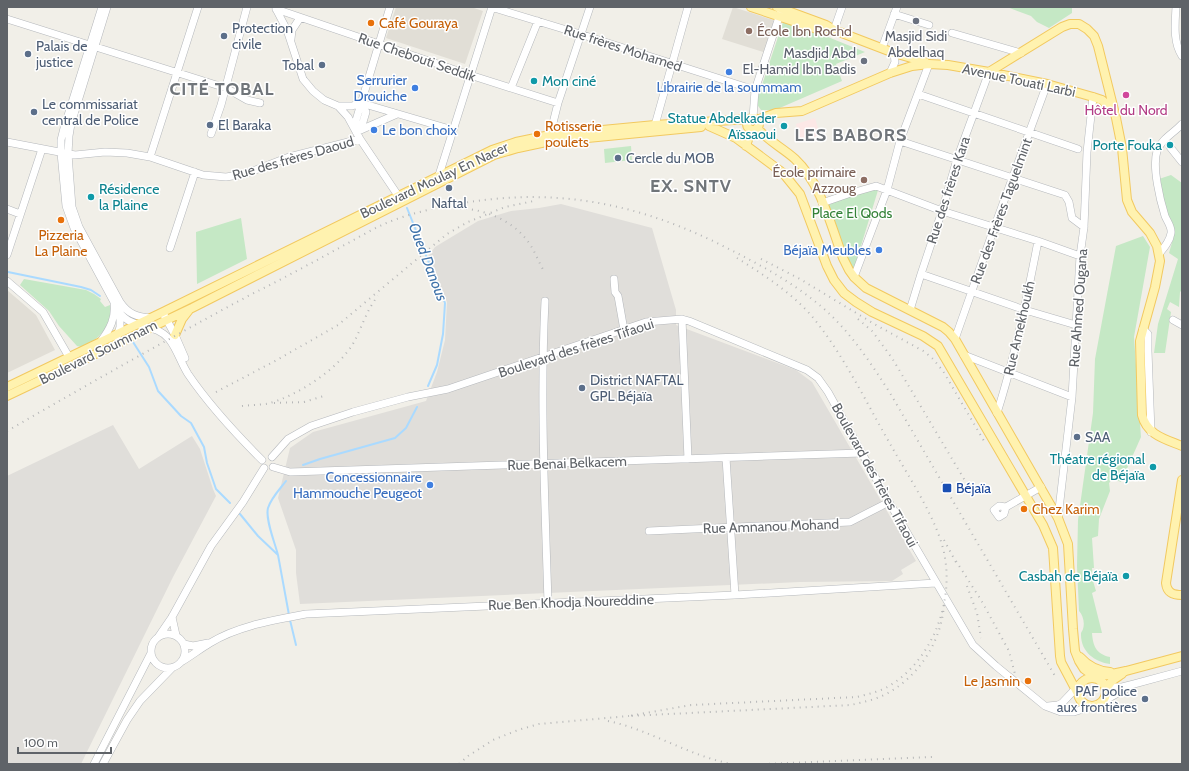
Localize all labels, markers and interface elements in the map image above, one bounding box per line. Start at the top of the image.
place label: Café Gouraya [379,14,458,32]
marker: Masjid Sidi Abdelhaq [911,16,921,26]
marker: Café Gouraya [366,18,376,28]
place label: Protection civile [232,19,293,53]
street label: Rue frères Mohamed [562,20,684,76]
place label: École Ibn Rochd [757,22,852,40]
marker: École Ibn Rochd [744,26,754,36]
place label: Masjid Sidi Abdelhaq [885,27,947,61]
street label: Rue Chebouti Seddik [356,28,479,86]
marker: Protection civile [219,31,229,41]
place label: Palais de justice [35,37,87,71]
place label: Masdjid Abd El-Hamid Ibn Badis [743,44,856,78]
marker: Palais de justice [23,49,33,59]
place label: Tobal [282,56,315,74]
marker: Masdjid Abd El-Hamid Ibn Badis [859,56,869,66]
street label: Avenue Touati Larbi [961,59,1077,101]
marker: Tobal [317,60,327,70]
marker: Librairie de la soummam [724,67,734,77]
place label: Serrurier Drouiche [354,71,408,105]
place label: Mon ciné [542,72,596,90]
marker: Mon ciné [529,76,539,86]
district label: CITÉ TOBAL [169,78,275,100]
place label: Librairie de la soummam [656,78,802,96]
marker: Serrurier Drouiche [410,83,420,93]
marker: Hôtel du Nord [1121,90,1131,100]
place label: Le commissariat central de Police [42,95,139,129]
place label: Hôtel du Nord [1084,101,1168,119]
marker: Le commissariat central de Police [29,107,39,117]
place label: Statue Abdelkader Aïssaoui [667,109,777,143]
place label: El Baraka [218,116,272,134]
place label: Rotisserie poulets [545,117,602,151]
marker: El Baraka [205,120,215,130]
place label: Le bon choix [382,121,457,139]
marker: Statue Abdelkader Aïssaoui [779,121,789,131]
district label: LES BABORS [795,124,907,146]
marker: Le bon choix [369,125,379,135]
marker: Rotisserie poulets [532,129,542,139]
street label: Rue des frères Daoud [230,132,356,184]
street label: Rue des frères Kara [922,134,974,246]
street label: Rue des Frères Taguelmint [966,135,1036,286]
place label: Porte Fouka [1092,136,1162,154]
street label: Boulevard Moulay En Nacer [357,137,512,222]
marker: Porte Fouka [1165,140,1175,150]
place label: Cercle du MOB [626,149,714,167]
marker: Cercle du MOB [613,153,623,163]
place label: École primaire Azzoug [772,163,857,197]
district label: EX. SNTV [650,175,732,197]
marker: École primaire Azzoug [859,175,869,185]
place label: Résidence la Plaine [99,180,159,214]
marker: Naftal [444,183,454,193]
marker: Résidence la Plaine [86,192,96,202]
place label: Naftal [431,194,468,212]
park label: Place El Qods [812,204,893,222]
marker: Pizzeria La Plaine [56,215,66,225]
water label: Oued Danous [405,220,451,304]
place label: Pizzeria La Plaine [35,226,87,260]
place label: Béjaïa Meubles [783,241,871,259]
marker: Béjaïa Meubles [874,245,884,255]
street label: Rue Ahmed Ougana [1065,248,1091,368]
street label: Rue Amekhoukh [999,279,1039,377]
street label: Boulevard des frères Tifaoui [496,314,656,382]
street label: Boulevard Soummam [36,316,160,388]
place label: District NAFTAL GPL Béjaïa [590,371,683,405]
marker: District NAFTAL GPL Béjaïa [577,383,587,393]
street label: Boulevard des frères Tifaoui [828,400,922,550]
place label: SAA [1085,428,1111,446]
marker: SAA [1072,432,1082,442]
place label: Théatre régional de Béjaïa [1050,450,1146,484]
street label: Rue Benai Belkacem [507,452,627,474]
marker: Théatre régional de Béjaïa [1148,462,1158,472]
place label: Concessionnaire Hammouche Peugeot [293,468,422,502]
place label: Béjaïa [956,479,991,497]
marker: Concessionnaire Hammouche Peugeot [425,480,435,490]
marker: Béjaïa [941,482,953,494]
place label: Chez Karim [1032,500,1099,518]
marker: Chez Karim [1019,504,1029,514]
street label: Rue Amnanou Mohand [703,515,839,537]
place label: Casbah de Béjaïa [1019,567,1118,585]
marker: Casbah de Béjaïa [1121,571,1131,581]
street label: Rue Ben Khodja Noureddine [488,590,654,614]
place label: Le Jasmin [964,672,1020,690]
marker: Le Jasmin [1023,676,1033,686]
place label: PAF police aux frontières [1057,682,1137,716]
marker: PAF police aux frontières [1140,694,1150,704]
scale bar [18,729,111,755]
text: 100 m [24,735,58,750]

